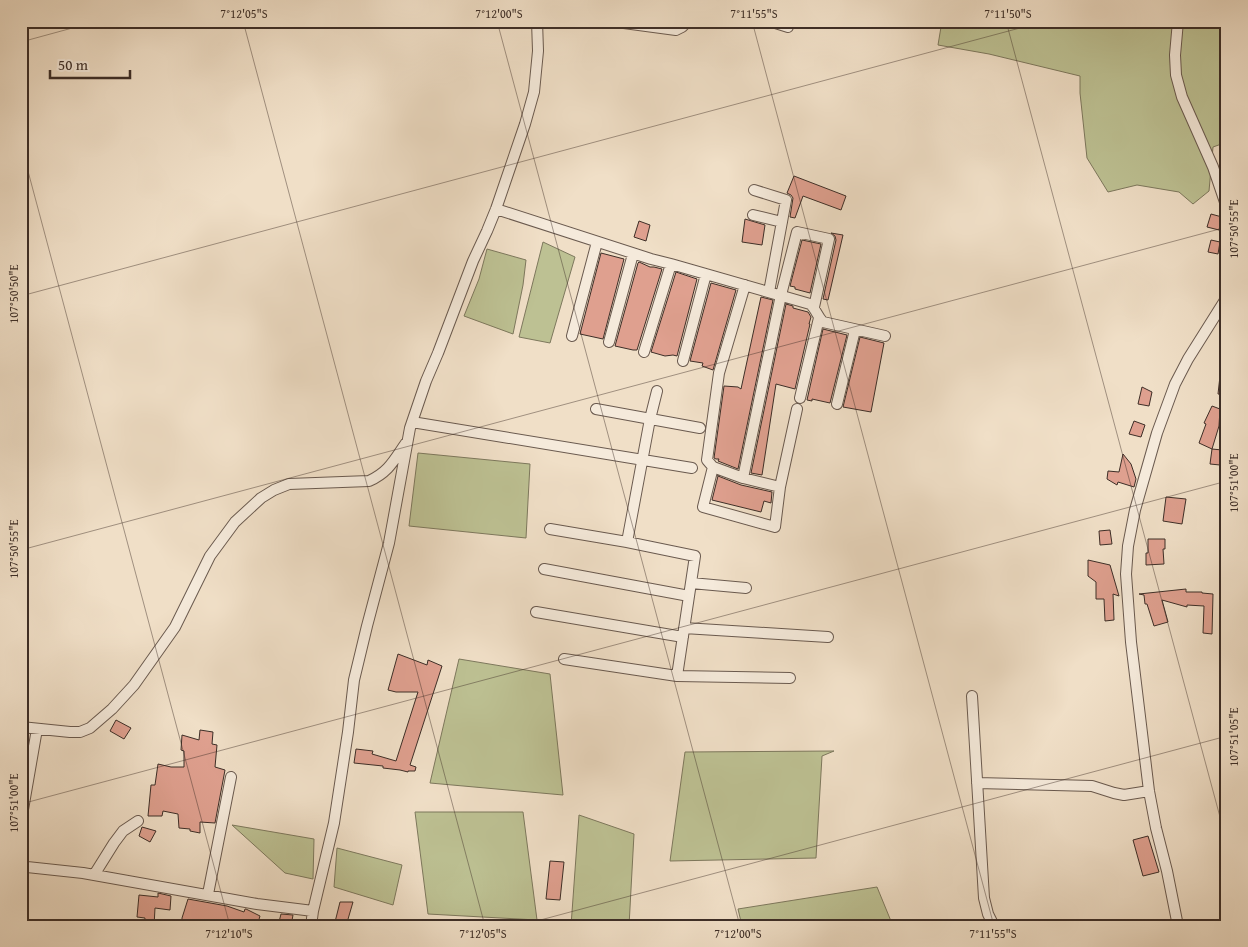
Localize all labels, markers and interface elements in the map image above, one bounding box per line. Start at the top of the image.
text: 7°12'05"S [220,5,268,22]
text: 7°12'00"S [475,5,523,22]
text: 7°11'55"S [730,5,778,22]
text: 7°11'50"S [984,5,1032,22]
scale bar [50,48,130,80]
text: 50 m [58,54,89,75]
text: 107°50'55"E [1225,199,1242,259]
text: 107°50'50"E [5,264,22,324]
text: 107°51'00"E [1225,453,1242,513]
text: 107°50'55"E [5,519,22,579]
text: 107°51'05"E [1225,707,1242,767]
text: 107°51'00"E [5,773,22,833]
text: 7°12'10"S [205,925,253,942]
text: 7°12'05"S [459,925,507,942]
text: 7°12'00"S [714,925,762,942]
text: 7°11'55"S [969,925,1017,942]

